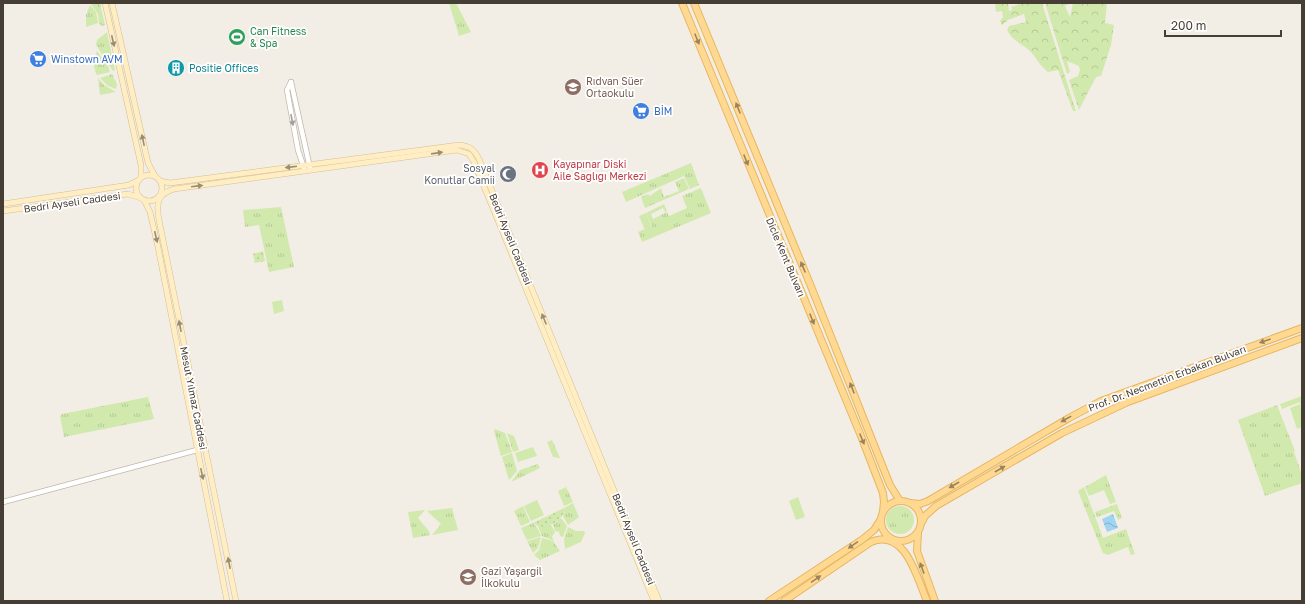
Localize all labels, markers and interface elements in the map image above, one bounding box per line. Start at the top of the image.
scale bar [1165,12,1281,38]
text: 200 m [1171,18,1206,33]
place label: Can Fitness & Spa [250,25,306,49]
sports icon: Can Fitness & Spa [227,27,247,47]
one-way arrow [694,34,700,45]
one-way arrow [111,35,117,47]
supermarket icon: Winstown AVM [28,49,48,69]
place label: Winstown AVM [51,53,122,65]
building icon: Positie Offices [166,58,186,78]
place label: Positie Offices [189,62,258,74]
place label: Rıdvan Süer Ortaokulu [586,75,643,99]
school or university icon: Rıdvan Süer Ortaokulu [563,77,583,97]
supermarket icon: BİM [631,101,651,121]
one-way arrow [734,102,740,114]
place label: BİM [654,104,672,117]
one-way arrow [290,114,296,126]
one-way arrow [139,134,145,146]
one-way arrow [431,150,443,156]
one-way arrow [743,154,749,165]
place label: Kayapınar Diski Aile Sağlığı Merkezi [553,158,647,182]
hospital icon: Kayapınar Diski Aile Sağlığı Merkezi [530,160,550,180]
place label: Sosyal Konutlar Camii [424,162,495,186]
one-way arrow [285,164,297,171]
mosque icon: Sosyal Konutlar Camii [498,164,518,184]
one-way arrow [191,183,203,189]
street label: Bedri Ayseli Caddesi [23,189,121,215]
street label: Bedri Ayseli Caddesi [487,192,535,286]
street label: Dicle Kent Bulvarı [764,216,808,298]
one-way arrow [153,230,159,243]
one-way arrow [800,261,806,273]
one-way arrow [540,312,546,324]
one-way arrow [809,313,815,325]
one-way arrow [177,320,183,332]
one-way arrow [1259,338,1271,344]
street label: Prof. Dr. Necmettin Erbakan Bulvarı [1086,342,1248,414]
street label: Mesut Yılmaz Caddesi [178,345,210,451]
one-way arrow [848,382,854,394]
one-way arrow [1061,416,1072,423]
one-way arrow [859,433,865,445]
one-way arrow [994,466,1006,473]
one-way arrow [199,468,205,480]
one-way arrow [948,481,960,488]
street label: Bedri Ayseli Caddesi [610,492,658,586]
one-way arrow [848,541,859,549]
one-way arrow [225,557,231,569]
one-way arrow [919,561,925,573]
place label: Gazi Yaşargil İlkokulu [481,565,542,589]
school or university icon: Gazi Yaşargil İlkokulu [458,567,478,587]
one-way arrow [811,575,821,583]

